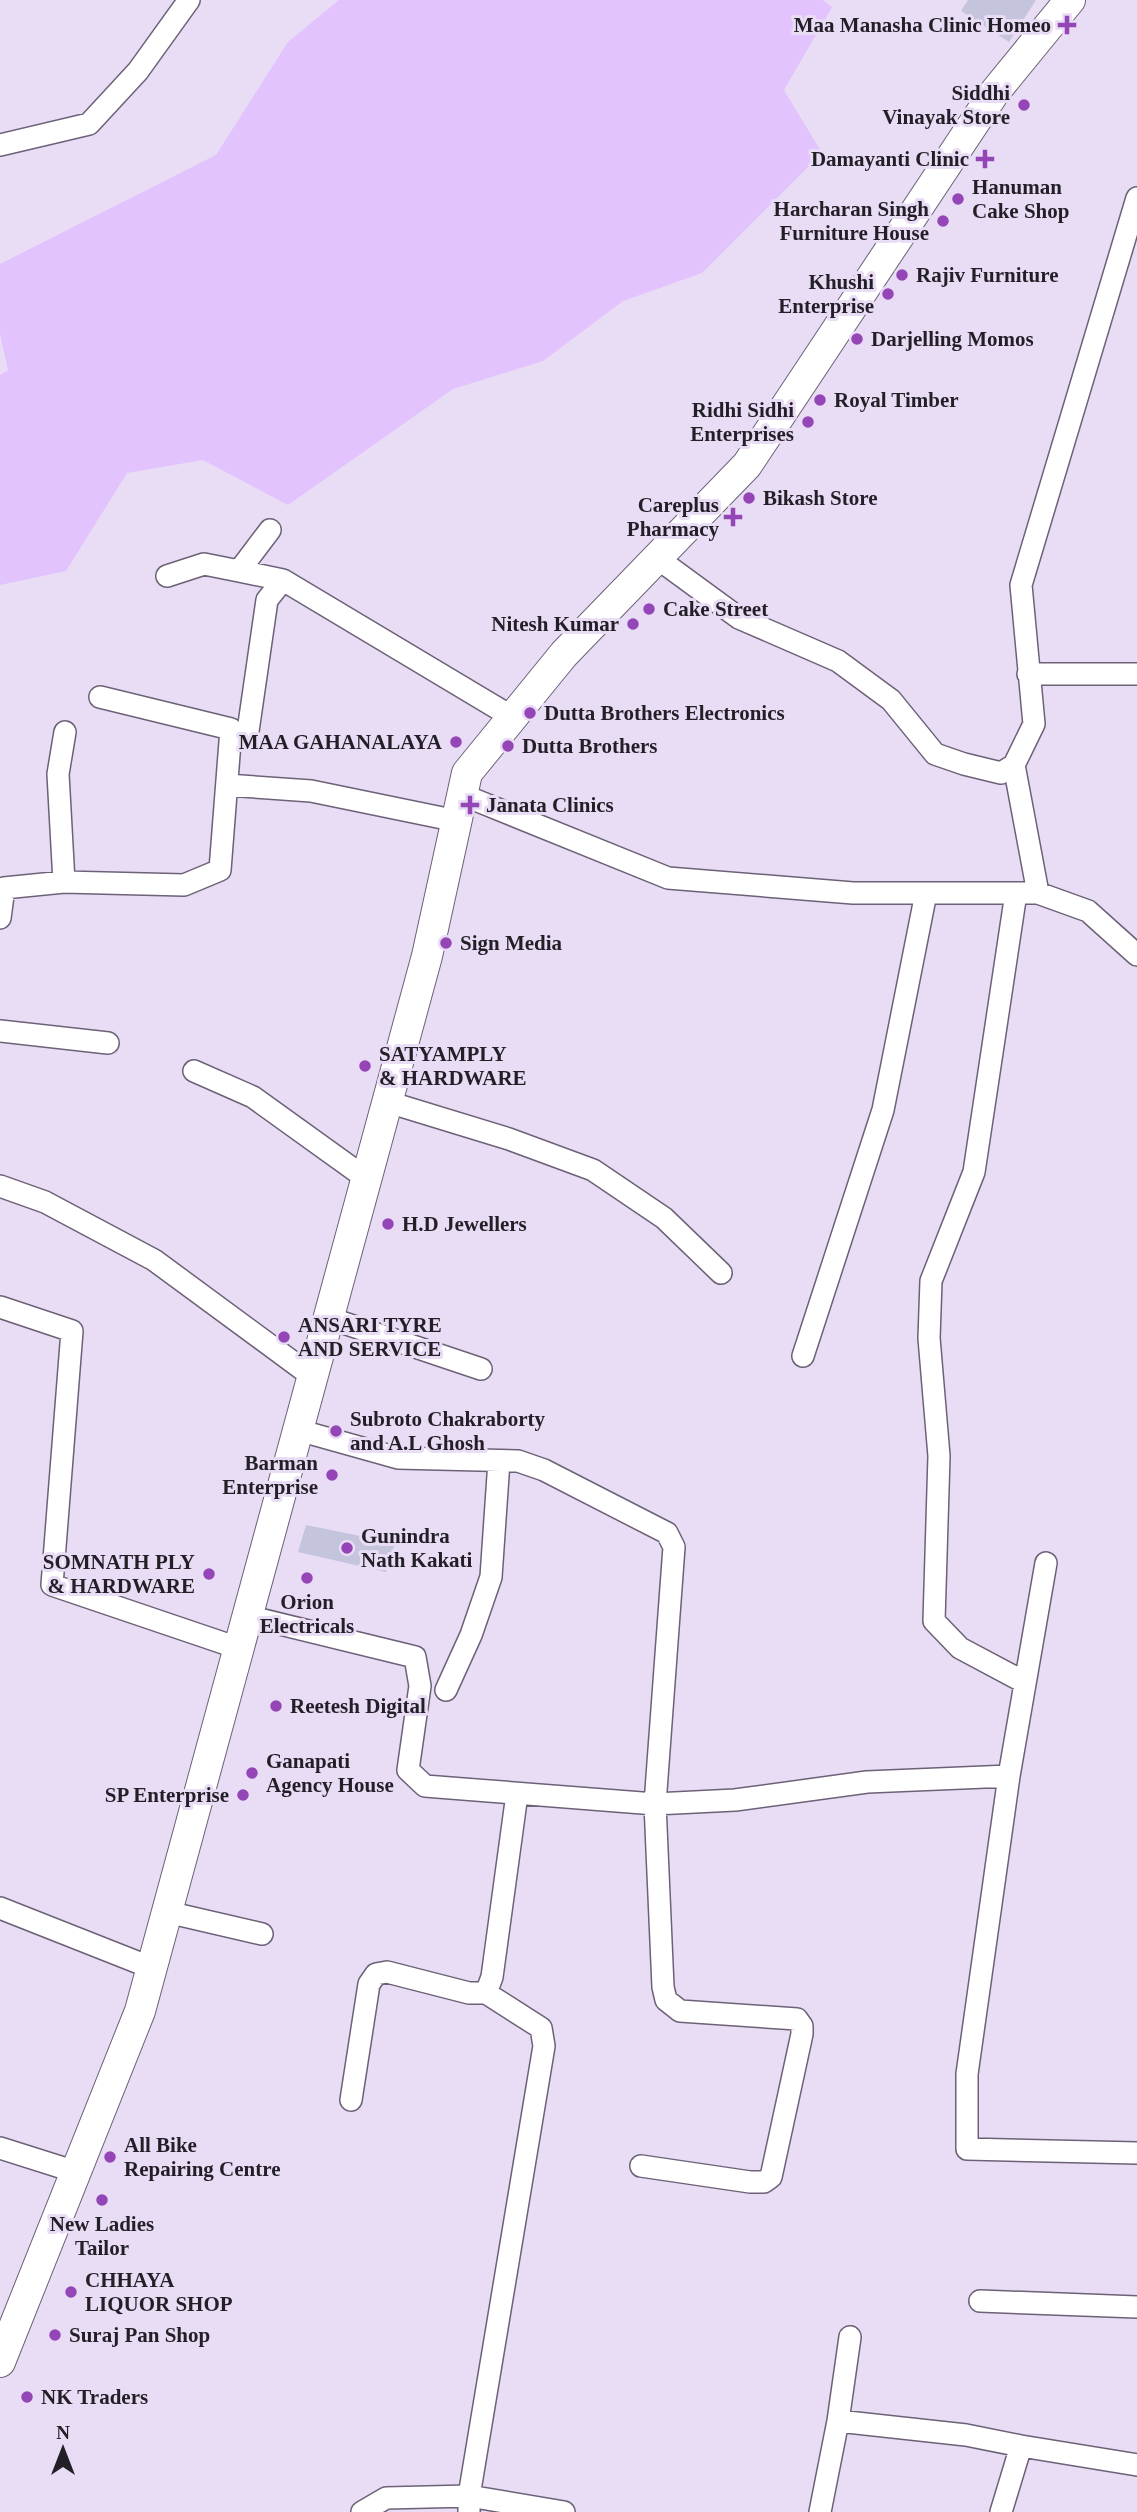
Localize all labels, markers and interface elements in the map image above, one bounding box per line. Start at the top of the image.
place label: Maa Manasha Clinic Homeo [794,13,1051,37]
marker: Maa Manasha Clinic Homeo [1057,15,1077,35]
place label: Siddhi Vinayak Store [882,81,1010,129]
marker: Siddhi Vinayak Store [1016,97,1032,113]
place label: Damayanti Clinic [811,147,969,171]
marker: Damayanti Clinic [975,149,995,169]
place label: Hanuman Cake Shop [972,175,1069,223]
marker: Hanuman Cake Shop [950,191,966,207]
place label: Harcharan Singh Furniture House [774,197,929,245]
marker: Harcharan Singh Furniture House [935,213,951,229]
place label: Rajiv Furniture [916,263,1059,287]
marker: Rajiv Furniture [894,267,910,283]
place label: Khushi Enterprise [778,270,874,318]
marker: Khushi Enterprise [880,286,896,302]
place label: Darjelling Momos [871,327,1034,351]
marker: Darjelling Momos [849,331,865,347]
place label: Royal Timber [834,388,959,412]
marker: Royal Timber [812,392,828,408]
place label: Ridhi Sidhi Enterprises [690,398,794,446]
marker: Ridhi Sidhi Enterprises [800,414,816,430]
place label: Bikash Store [763,486,878,510]
marker: Bikash Store [741,490,757,506]
place label: Careplus Pharmacy [627,493,719,541]
marker: Careplus Pharmacy [725,509,741,525]
place label: Cake Street [663,597,768,621]
marker: Cake Street [641,601,657,617]
place label: Nitesh Kumar [491,612,619,636]
marker: Nitesh Kumar [625,616,641,632]
place label: Dutta Brothers Electronics [544,701,785,725]
marker: Dutta Brothers Electronics [522,705,538,721]
place label: MAA GAHANALAYA [239,730,443,754]
marker: MAA GAHANALAYA [448,734,464,750]
place label: Dutta Brothers [522,734,658,758]
marker: Dutta Brothers [500,738,516,754]
place label: Janata Clinics [486,793,614,817]
marker: Janata Clinics [460,795,480,815]
place label: Sign Media [460,931,563,955]
marker: Sign Media [438,935,454,951]
place label: SATYAMPLY & HARDWARE [379,1042,527,1090]
marker: SATYAMPLY & HARDWARE [357,1058,373,1074]
place label: H.D Jewellers [402,1212,527,1236]
marker: H.D Jewellers [380,1216,396,1232]
place label: ANSARI TYRE AND SERVICE [298,1313,442,1361]
marker: ANSARI TYRE AND SERVICE [276,1329,292,1345]
place label: Subroto Chakraborty and A.L Ghosh [350,1407,546,1455]
marker: Subroto Chakraborty and A.L Ghosh [328,1423,344,1439]
place label: Barman Enterprise [222,1451,318,1499]
marker: Barman Enterprise [324,1467,340,1483]
place label: Gunindra Nath Kakati [361,1524,473,1572]
marker: Gunindra Nath Kakati [339,1540,355,1556]
place label: SOMNATH PLY & HARDWARE [43,1550,195,1598]
marker: SOMNATH PLY & HARDWARE [201,1566,217,1582]
marker: Orion Electricals [299,1570,315,1586]
place label: Orion Electricals [260,1590,354,1638]
place label: Reetesh Digital [290,1694,426,1718]
marker: Reetesh Digital [268,1698,284,1714]
place label: Ganapati Agency House [266,1749,394,1797]
marker: Ganapati Agency House [244,1765,260,1781]
place label: SP Enterprise [105,1783,229,1807]
marker: SP Enterprise [235,1787,251,1803]
place label: All Bike Repairing Centre [124,2133,281,2181]
marker: All Bike Repairing Centre [102,2149,118,2165]
marker: New Ladies Tailor [94,2192,110,2208]
place label: New Ladies Tailor [50,2212,154,2260]
place label: CHHAYA LIQUOR SHOP [85,2268,233,2316]
marker: CHHAYA LIQUOR SHOP [63,2284,79,2300]
place label: Suraj Pan Shop [69,2323,210,2347]
marker: Suraj Pan Shop [47,2327,63,2343]
place label: NK Traders [41,2385,148,2409]
marker: NK Traders [19,2389,35,2405]
north arrow [28,2414,98,2484]
text: N [56,2422,70,2443]

